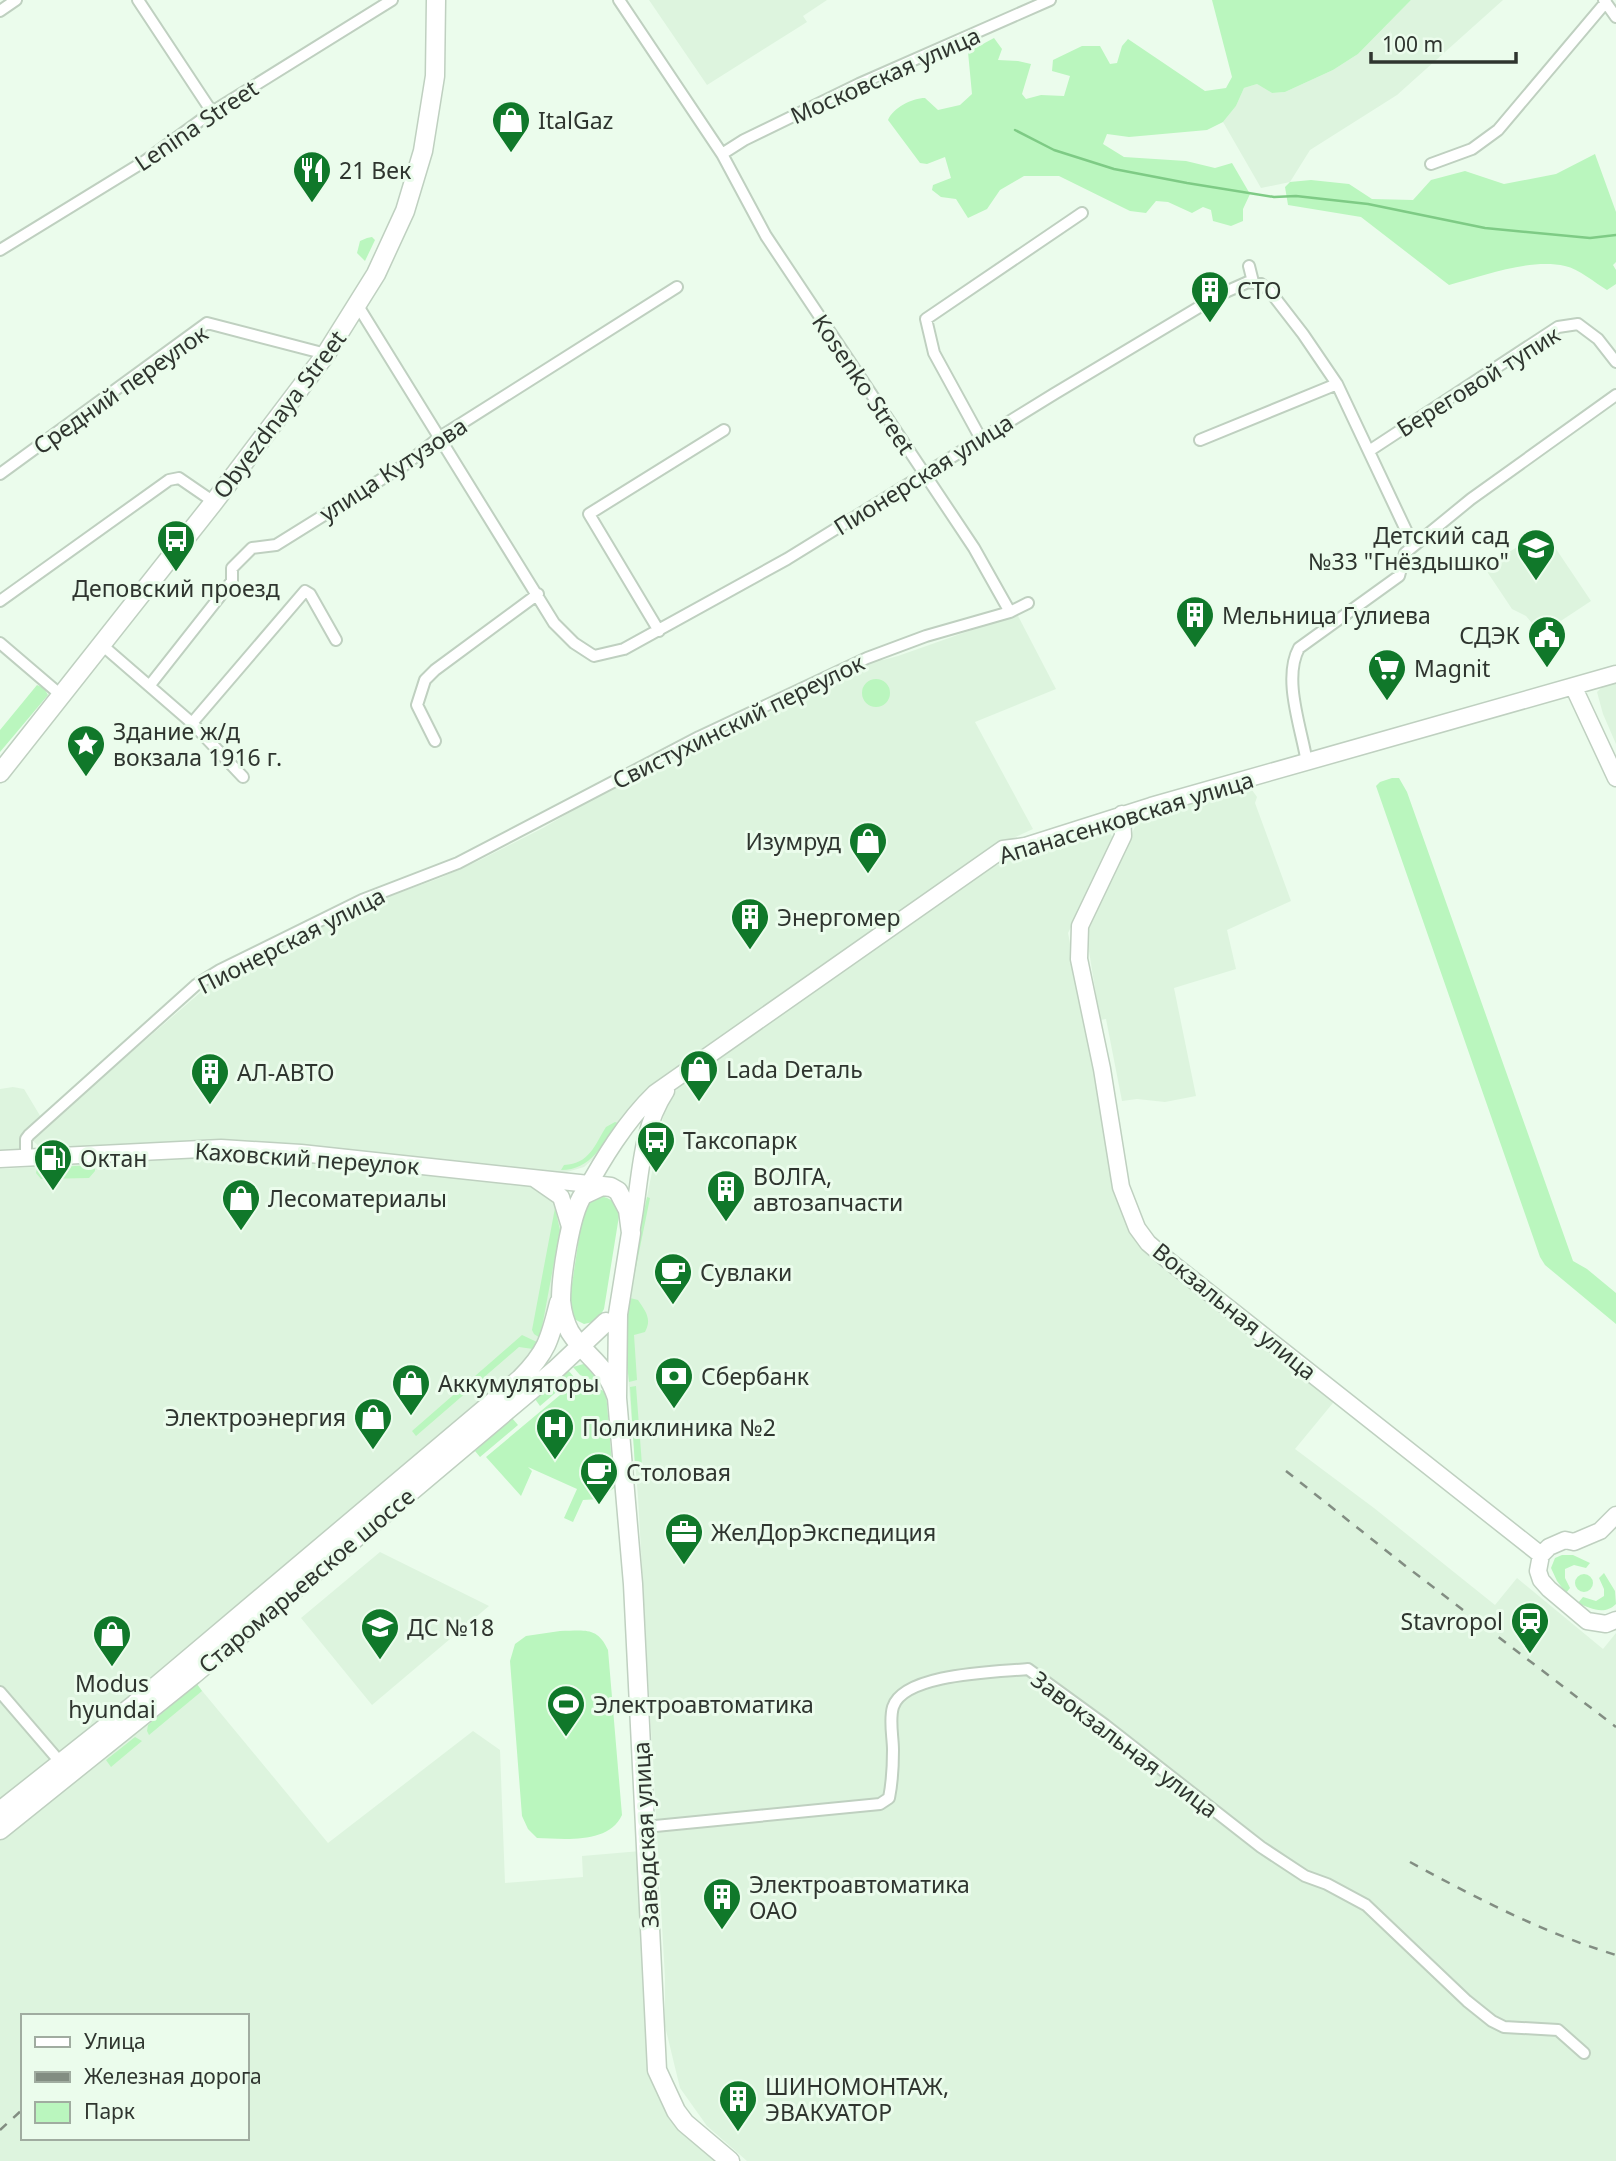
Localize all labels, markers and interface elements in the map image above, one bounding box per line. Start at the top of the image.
street label: Московская улица [785,19,985,131]
scale bar [1371,21,1516,65]
text: 100 m [1382,30,1443,58]
street label: Lenina Street [128,72,264,178]
shop icon: ItalGaz [490,99,532,154]
place label: ItalGaz [538,104,613,136]
restaurant icon: 21 Век [291,149,333,204]
place label: 21 Век [339,154,412,186]
building icon: СТО [1189,269,1231,324]
place label: СТО [1237,274,1282,306]
street label: Kosenko Street [805,308,923,460]
street label: Средний переулок [26,316,214,461]
street label: Береговой тупик [1390,318,1566,444]
street label: Obyezdnaya Street [205,323,353,505]
street label: Пионерская улица [827,406,1019,542]
street label: улица Кутузова [313,409,473,529]
bus stop icon: Деповский проезд [155,518,197,573]
place label: Детский сад №33 "Гнёздышко" [1308,519,1509,577]
school or university icon: Детский сад №33 "Гнёздышко" [1515,527,1557,582]
place label: Деповский проезд [72,572,280,604]
building icon: Мельница Гулиева [1174,594,1216,649]
place label: Мельница Гулиева [1222,599,1431,631]
public building icon: СДЭК [1526,614,1568,669]
place label: СДЭК [1459,619,1521,651]
street label: Свистухинский переулок [607,646,870,796]
supermarket icon: Magnit [1366,647,1408,702]
place label: Magnit [1414,652,1490,684]
place label: Здание ж/д вокзала 1916 г. [113,715,282,773]
place icon: Здание ж/д вокзала 1916 г. [65,723,107,778]
street label: Апанасенковская улица [995,763,1257,871]
shop icon: Изумруд [847,820,889,875]
place label: Изумруд [745,825,841,857]
street label: Пионерская улица [192,879,390,1001]
building icon: Энергомер [729,896,771,951]
place label: Энергомер [777,901,901,933]
shop icon: Lada Dеталь [678,1048,720,1103]
building icon: АЛ-АВТО [189,1051,231,1106]
place label: Lada Dеталь [726,1053,863,1085]
place label: АЛ-АВТО [237,1056,335,1088]
bus stop icon: Таксопарк [635,1119,677,1174]
place label: Таксопарк [683,1124,798,1156]
street label: Каховский переулок [194,1134,421,1182]
fuel station icon: Октан [32,1137,74,1192]
place label: Октан [80,1142,147,1174]
place label: ВОЛГА, автозапчасти [753,1160,903,1218]
building icon: ВОЛГА, автозапчасти [705,1168,747,1223]
shop icon: Лесоматериалы [220,1177,262,1232]
place label: Лесоматериалы [268,1182,447,1214]
street label: Вокзальная улица [1146,1235,1324,1387]
cafe icon: Сувлаки [652,1251,694,1306]
place label: Сувлаки [700,1256,792,1288]
bank icon: Сбербанк [653,1355,695,1410]
place label: Сбербанк [701,1360,810,1392]
shop icon: Аккумуляторы [390,1362,432,1417]
place label: Аккумуляторы [438,1367,599,1399]
shop icon: Электроэнергия [352,1396,394,1451]
place label: Электроэнергия [165,1401,346,1433]
hospital icon: Поликлиника №2 [534,1406,576,1461]
place label: Поликлиника №2 [582,1411,776,1443]
cafe icon: Столовая [578,1451,620,1506]
place label: Столовая [626,1456,731,1488]
street label: Старомарьевское шоссе [191,1480,421,1680]
office icon: ЖелДорЭкспедиция [663,1511,705,1566]
place label: ЖелДорЭкспедиция [711,1516,936,1548]
station icon: Stavropol [1509,1600,1551,1655]
place label: Stavropol [1401,1605,1503,1637]
school or university icon: ДС №18 [359,1606,401,1661]
place label: ДС №18 [407,1611,494,1643]
shop icon: Modus hyundai [91,1613,133,1668]
street label: Завокзальная улица [1025,1663,1225,1825]
place label: Modus hyundai [68,1667,156,1725]
sports icon: Электроавтоматика [545,1683,587,1738]
place label: Электроавтоматика [593,1688,814,1720]
street label: Заводская улица [624,1741,666,1929]
place label: Электроавтоматика ОАО [749,1868,970,1926]
building icon: Электроавтоматика ОАО [701,1876,743,1931]
legend [21,2014,248,2140]
text: Улица [84,2027,146,2055]
text: Железная дорога [84,2062,262,2090]
place label: ШИНОМОНТАЖ, ЭВАКУАТОР [765,2070,949,2128]
building icon: ШИНОМОНТАЖ, ЭВАКУАТОР [717,2078,759,2133]
text: Парк [84,2097,135,2125]

